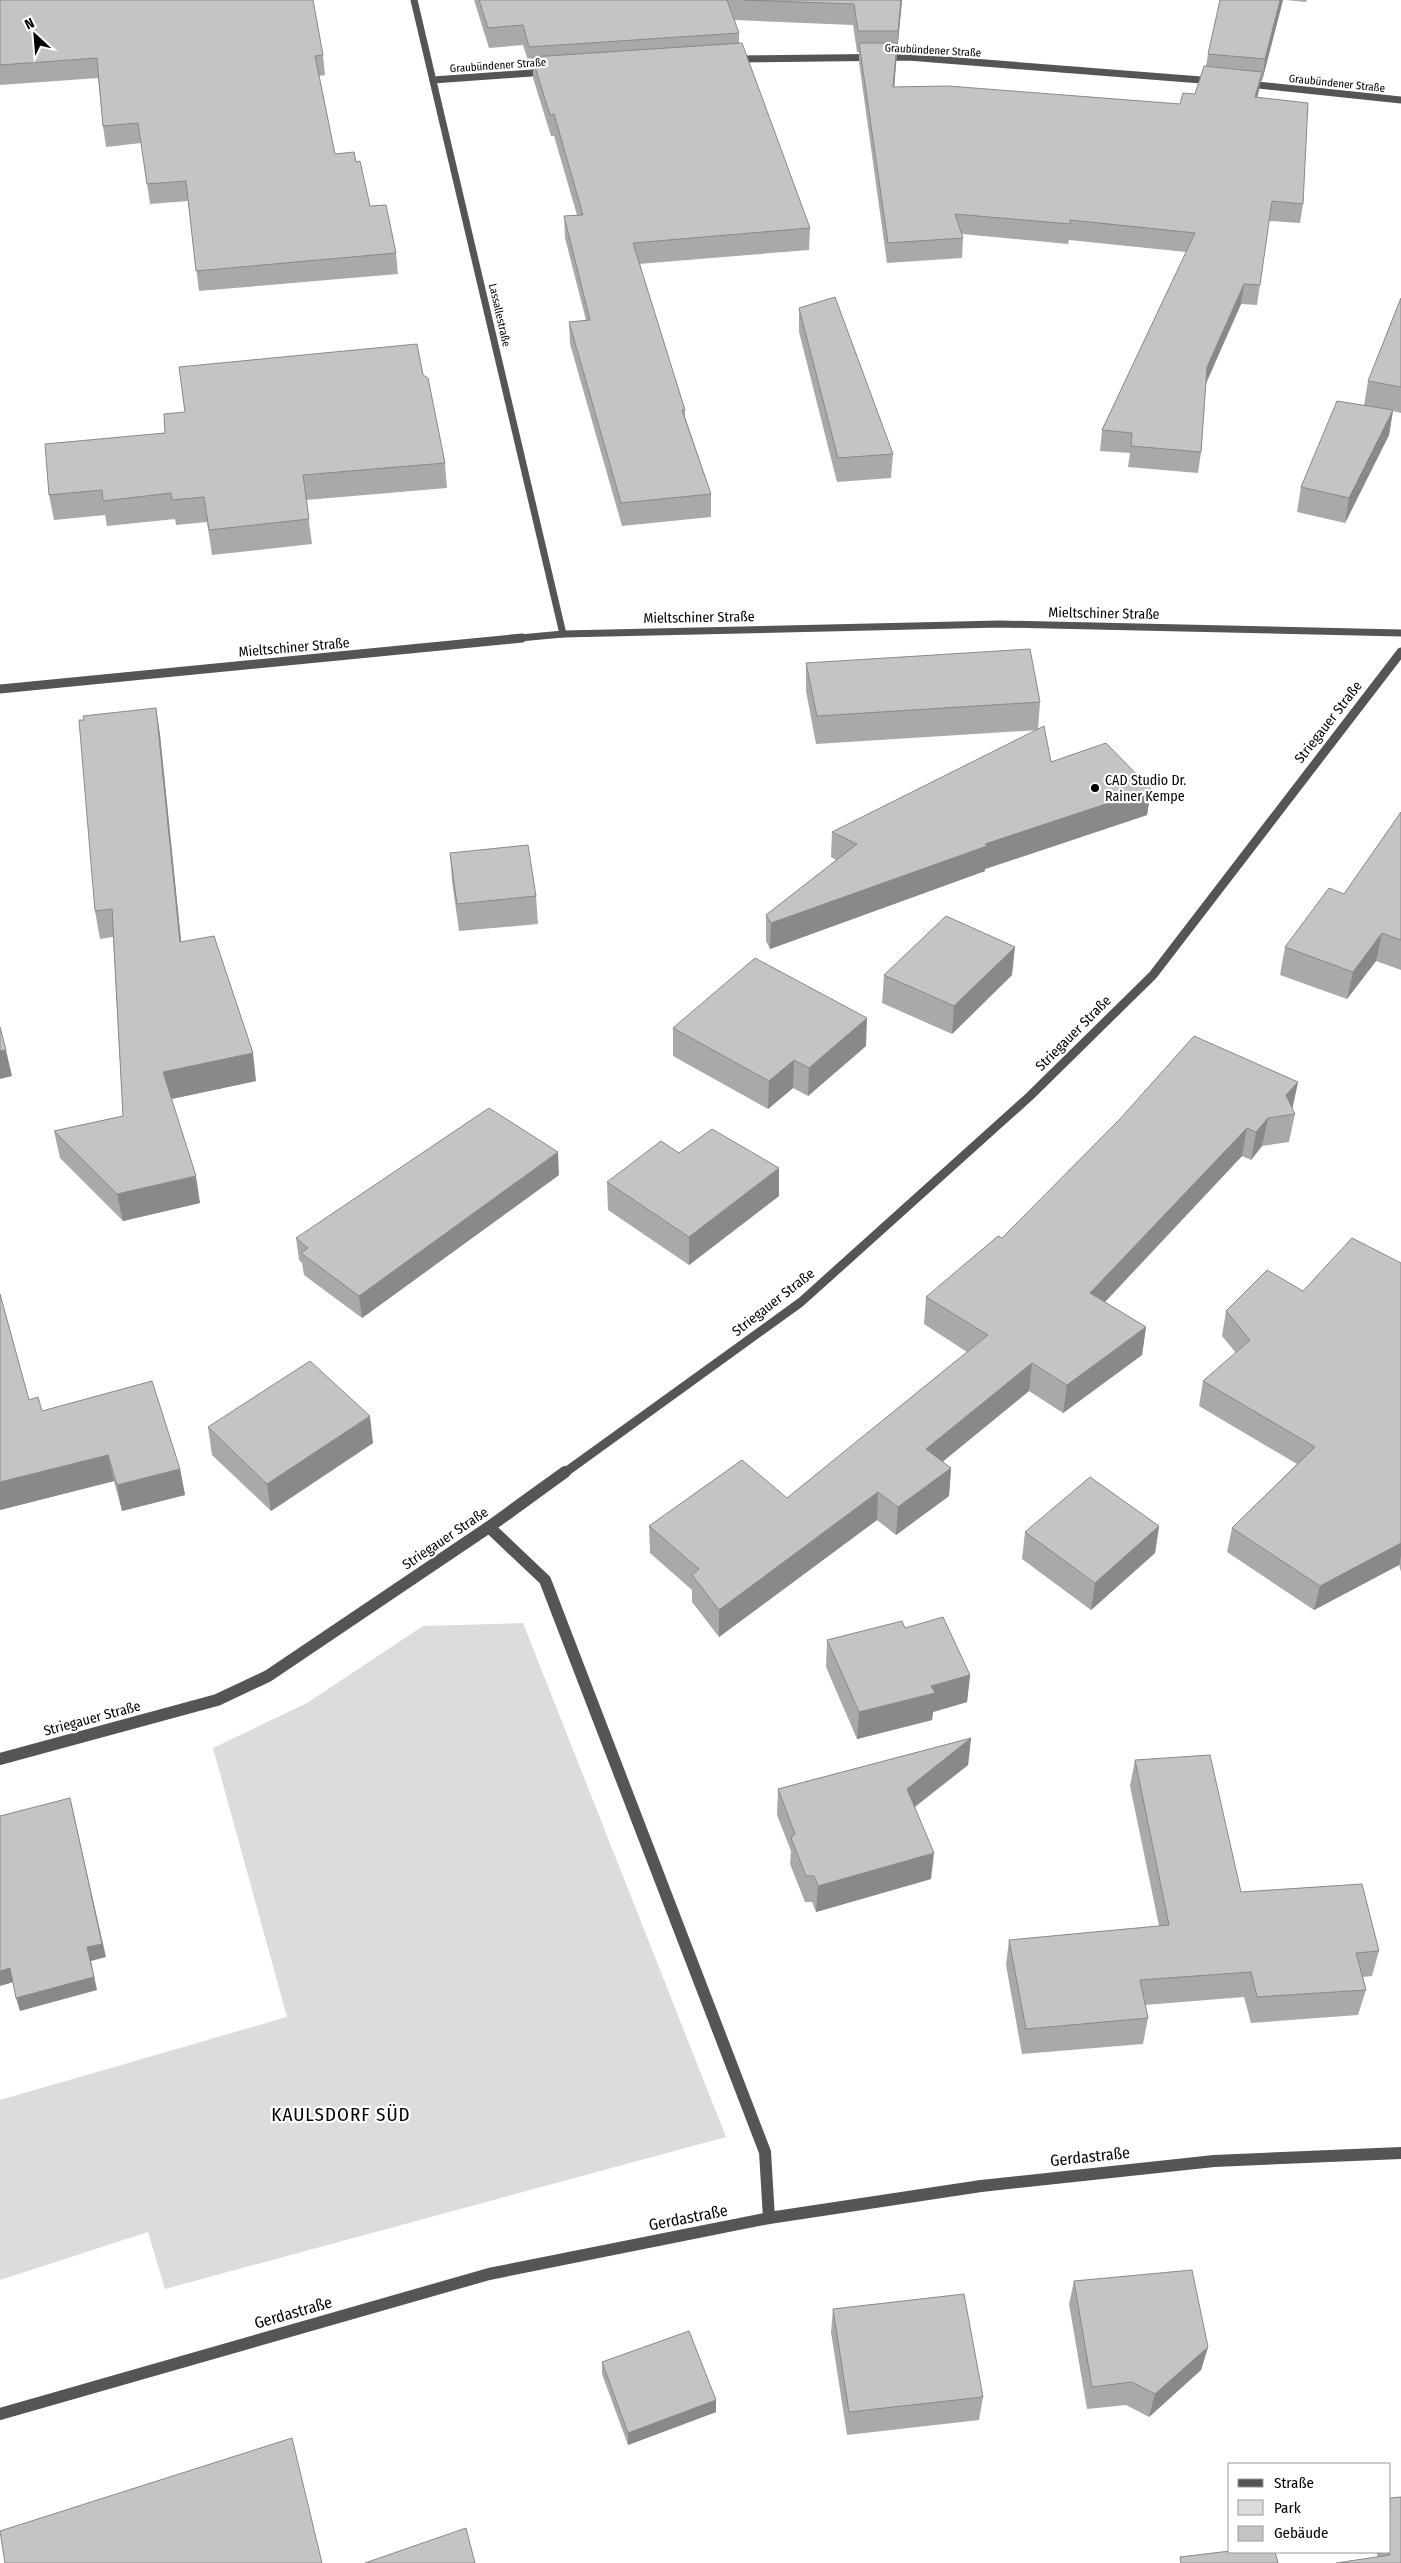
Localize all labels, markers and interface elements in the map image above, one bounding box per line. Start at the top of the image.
north arrow [10,10,60,60]
text: N [22,14,37,33]
street label: Graubündener Straße [884,41,982,60]
street label: Graubündener Straße [449,56,547,75]
street label: Graubündener Straße [1288,72,1386,95]
street label: Lassallestraße [486,282,513,348]
street label: Mieltschiner Straße [1048,604,1160,623]
street label: Mieltschiner Straße [643,608,755,627]
street label: Mieltschiner Straße [238,634,350,661]
street label: Striegauer Straße [1291,678,1366,767]
place label: CAD Studio Dr. Rainer Kempe [1105,772,1186,805]
marker: CAD Studio Dr. Rainer Kempe [1089,782,1101,794]
street label: Striegauer Straße [1032,992,1115,1075]
street label: Striegauer Straße [729,1265,818,1340]
street label: Striegauer Straße [399,1503,491,1573]
street label: Striegauer Straße [42,1697,143,1740]
district label: KAULSDORF SÜD [271,2103,411,2126]
street label: Gerdastraße [1049,2143,1131,2170]
street label: Gerdastraße [647,2201,729,2234]
street label: Gerdastraße [252,2292,334,2333]
legend [1228,2463,1391,2553]
text: Straße [1274,2474,1314,2492]
text: Park [1274,2499,1301,2517]
text: Gebäude [1274,2524,1329,2542]

